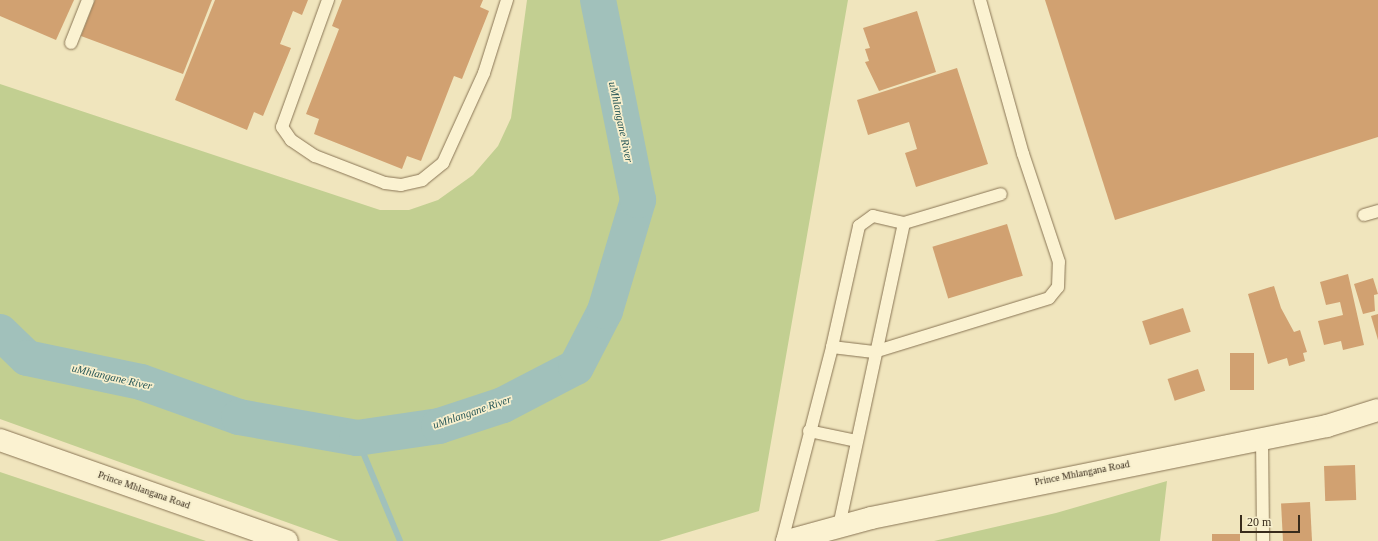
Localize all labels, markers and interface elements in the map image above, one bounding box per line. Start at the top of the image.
water label: uMhlangane River [606,80,636,164]
water label: uMhlangane River [70,361,154,393]
water label: uMhlangane River [431,392,513,432]
street label: Prince Mhlangana Road [1033,458,1131,488]
street label: Prince Mhlangana Road [96,469,192,511]
scale bar [1242,507,1302,533]
text: 20 m [1247,515,1271,529]

